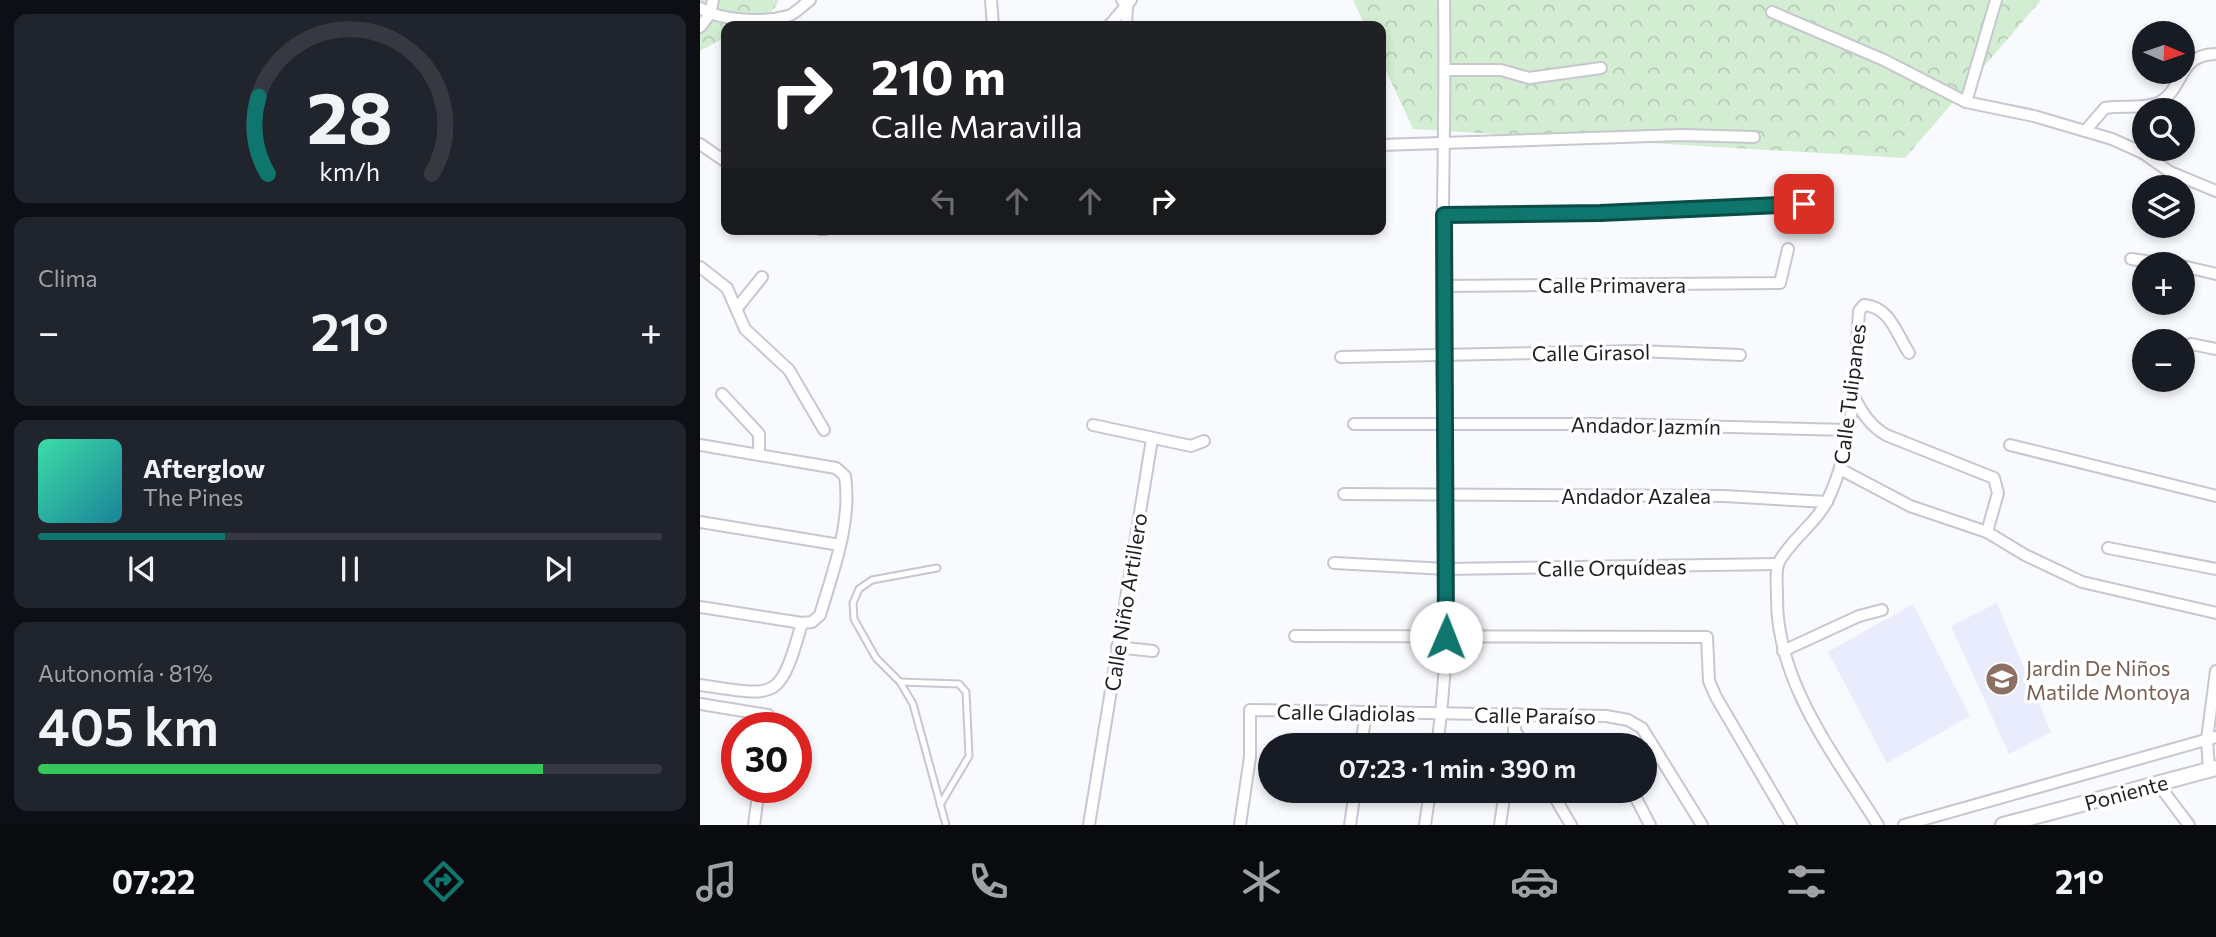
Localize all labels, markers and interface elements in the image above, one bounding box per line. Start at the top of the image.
north arrow [2132,21,2194,84]
map controls [2132,21,2195,392]
text: 210 m [871,45,1006,105]
icon: right [756,49,847,140]
text: 28 [307,71,393,160]
button: search [2132,98,2195,161]
text: Calle Maravilla [871,105,1082,145]
text: km/h [320,156,380,186]
pin [1774,174,1834,234]
button: layers [2132,175,2195,238]
icon: left [925,182,963,220]
icon: ahead [998,182,1036,220]
icon: ahead [1071,182,1109,220]
icon: right [1144,182,1182,220]
icon: arrive [1785,185,1823,223]
button: + [2132,252,2195,315]
text: Clima [38,264,98,292]
street label: Calle Primavera [1538,272,1686,297]
text: 21° [310,298,389,362]
text: − [38,307,60,354]
text: + [640,307,662,354]
street label: Calle Tulipanes [1828,322,1870,466]
button: − [2132,329,2195,392]
street label: Calle Girasol [1532,338,1650,366]
street label: Andador Jazmín [1571,411,1721,439]
text: Afterglow [143,452,265,483]
text: The Pines [143,483,244,511]
street label: Andador Azalea [1561,483,1711,508]
street label: Calle Niño Artillero [1099,511,1151,693]
icon: previous [123,550,161,588]
icon: pause [331,550,369,588]
icon: next [539,550,577,588]
street label: Calle Orquídeas [1537,553,1687,581]
position arrow [1409,600,1483,674]
place label: Jardin De Niños Matilde Montoya [2026,655,2190,704]
text: Autonomía · 81% [38,659,213,687]
school or university icon: Jardin De Niños Matilde Montoya [1983,660,2021,698]
text: 405 km [38,693,219,757]
street label: Calle Gladiolas [1276,698,1416,726]
street label: Calle Paraíso [1474,701,1596,729]
speed limit sign: 30 [721,712,812,803]
text: 07:23 · 1 min · 390 m [1339,752,1576,783]
street label: Poniente [2081,769,2171,815]
icon: directions [419,857,468,906]
icon: music [692,857,741,906]
icon: phone [964,857,1013,906]
icon: climate [1237,857,1286,906]
icon: car [1510,857,1559,906]
icon: filters [1782,857,1831,906]
text: 07:22 [112,861,195,901]
text: 21° [2055,861,2104,901]

